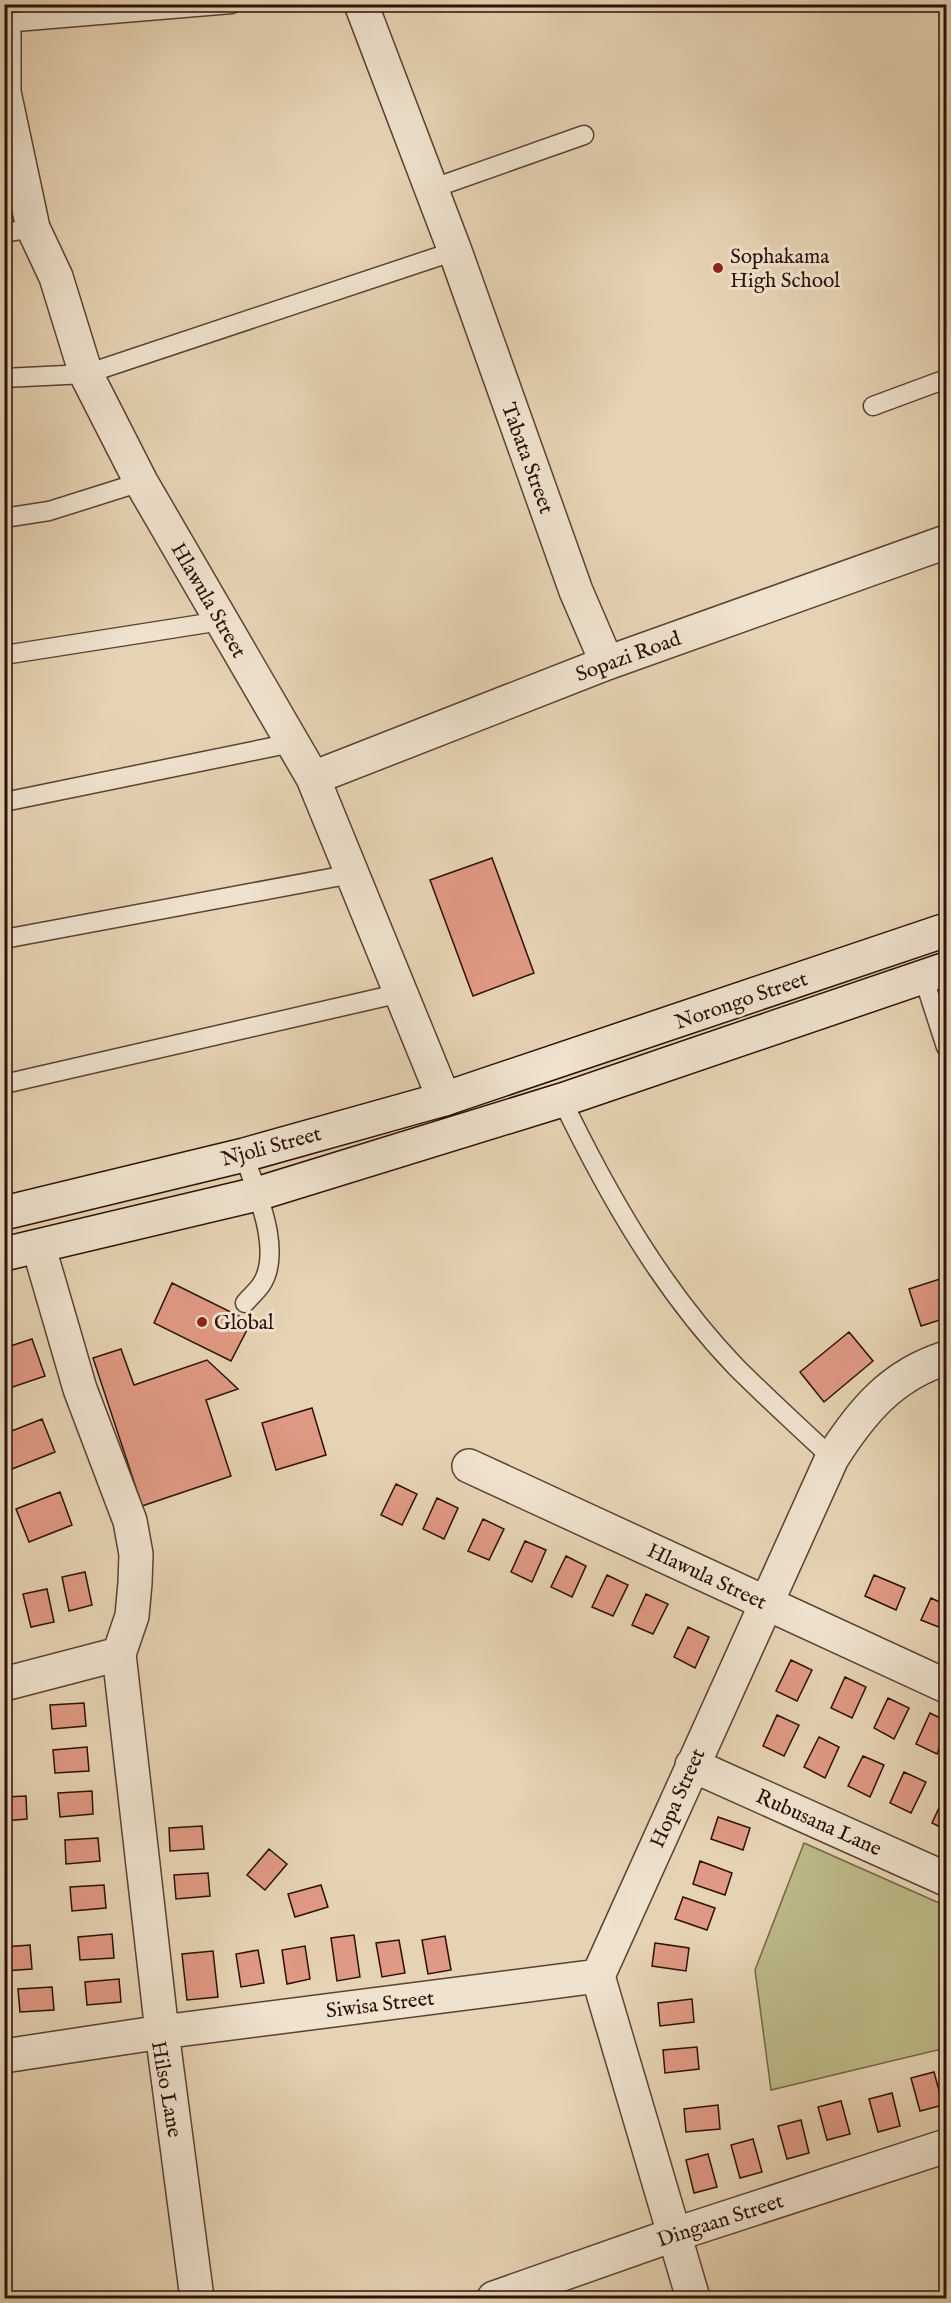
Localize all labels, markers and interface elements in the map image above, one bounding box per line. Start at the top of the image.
place label: Sophakama High School [730,244,840,295]
marker: Sophakama High School [711,261,725,275]
street label: Tabata Street [494,399,559,518]
street label: Hlawula Street [164,538,252,663]
street label: Sopazi Road [572,626,686,689]
street label: Norongo Street [672,966,811,1037]
street label: Njoli Street [218,1121,324,1174]
place label: Global [214,1310,274,1337]
marker: Global [195,1315,209,1329]
street label: Hlawula Street [642,1538,770,1617]
street label: Hopa Street [644,1745,712,1853]
street label: Rubusana Lane [751,1784,886,1863]
street label: Siwisa Street [325,1985,436,2026]
street label: Hilso Lane [144,2039,187,2140]
street label: Dingaan Street [654,2188,787,2255]

